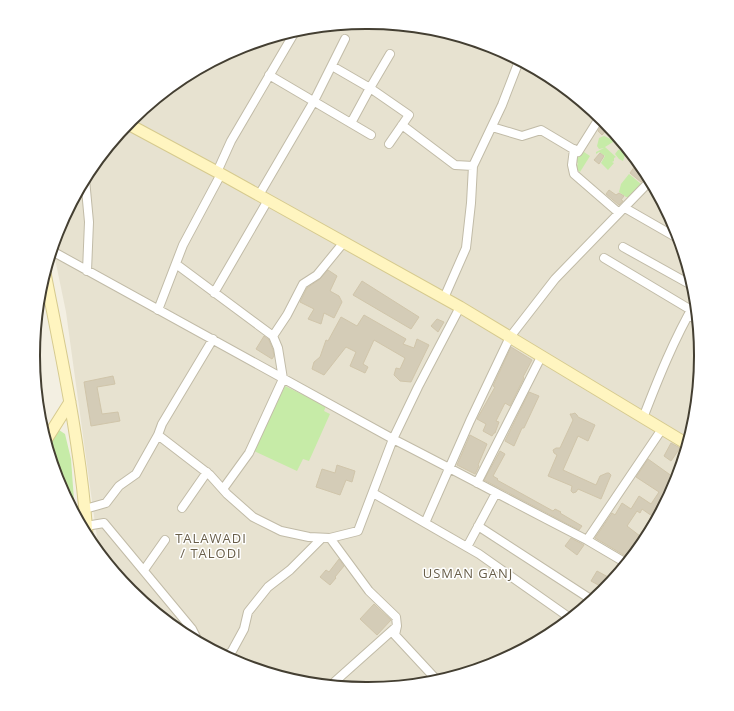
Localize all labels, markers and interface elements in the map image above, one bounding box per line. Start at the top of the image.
district label: TALAWADI / TALODI [175,529,247,562]
district label: USMAN GANJ [423,564,513,582]

